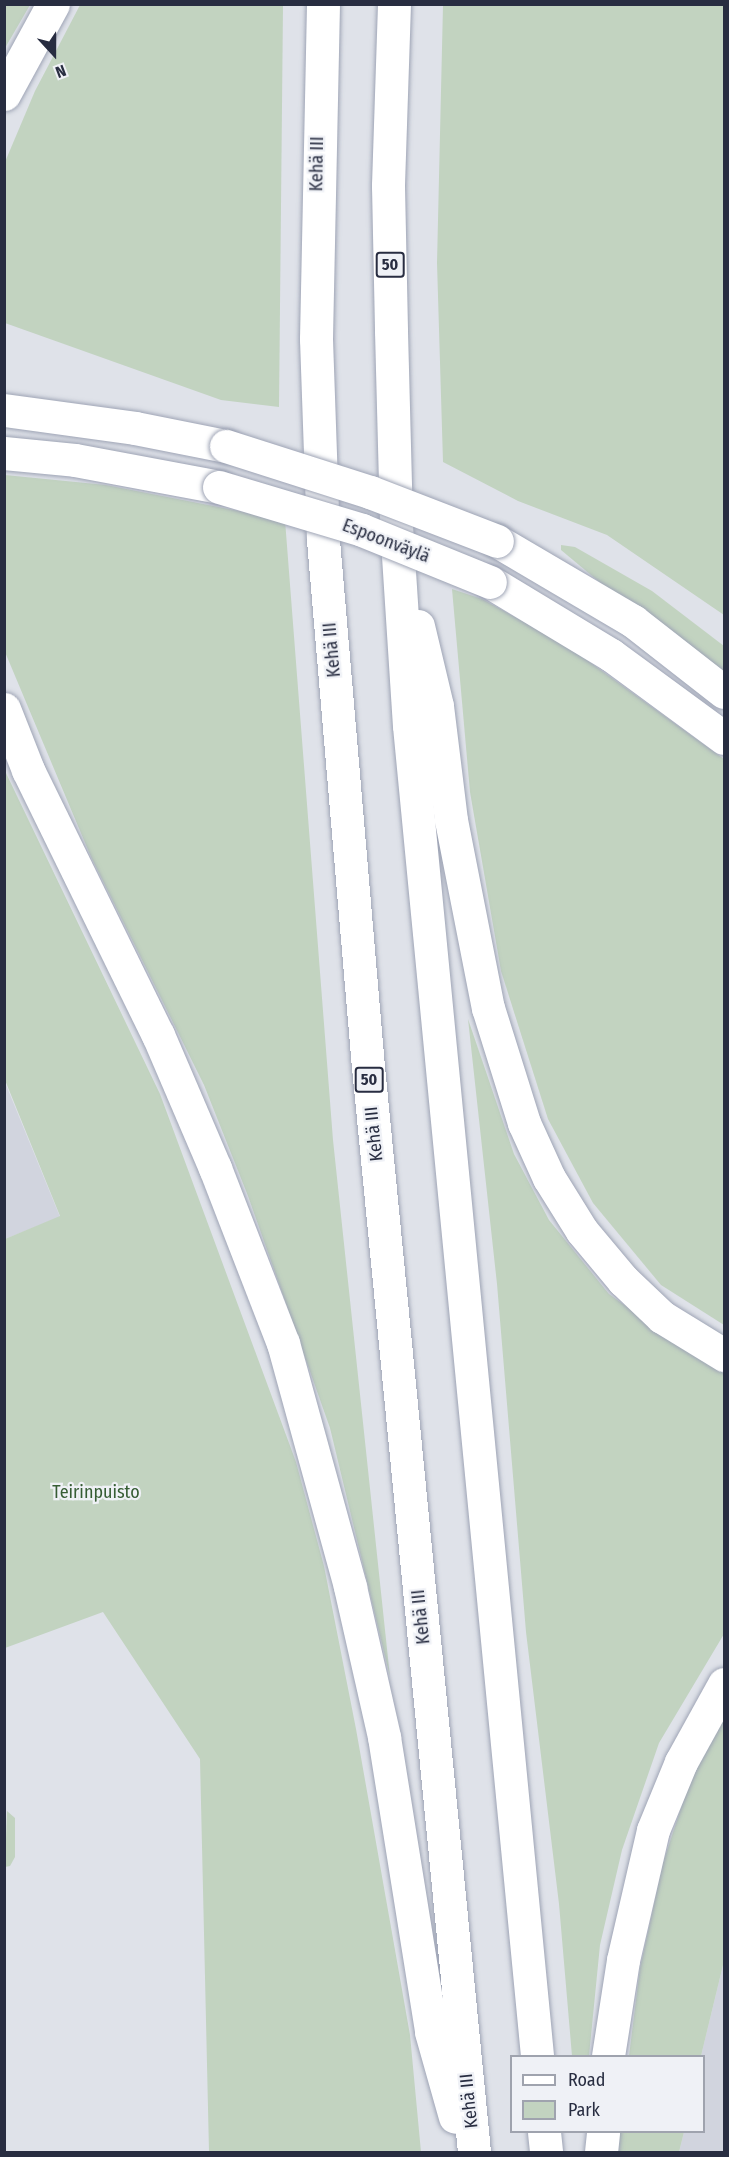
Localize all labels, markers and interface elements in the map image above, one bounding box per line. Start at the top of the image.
north arrow [24,24,84,84]
text: N [53,61,69,82]
street label: Kehä III [306,136,328,192]
road number: 50 [375,252,405,278]
street label: Espoonväylä [339,514,433,568]
street label: Kehä III [319,622,345,678]
road number: 50 [354,1067,384,1093]
street label: Kehä III [360,1106,388,1162]
park label: Teirinpuisto [52,1481,140,1503]
street label: Kehä III [407,1589,435,1645]
legend [510,2055,705,2133]
text: Road [568,2069,605,2091]
street label: Kehä III [455,2073,483,2129]
text: Park [568,2099,600,2121]

